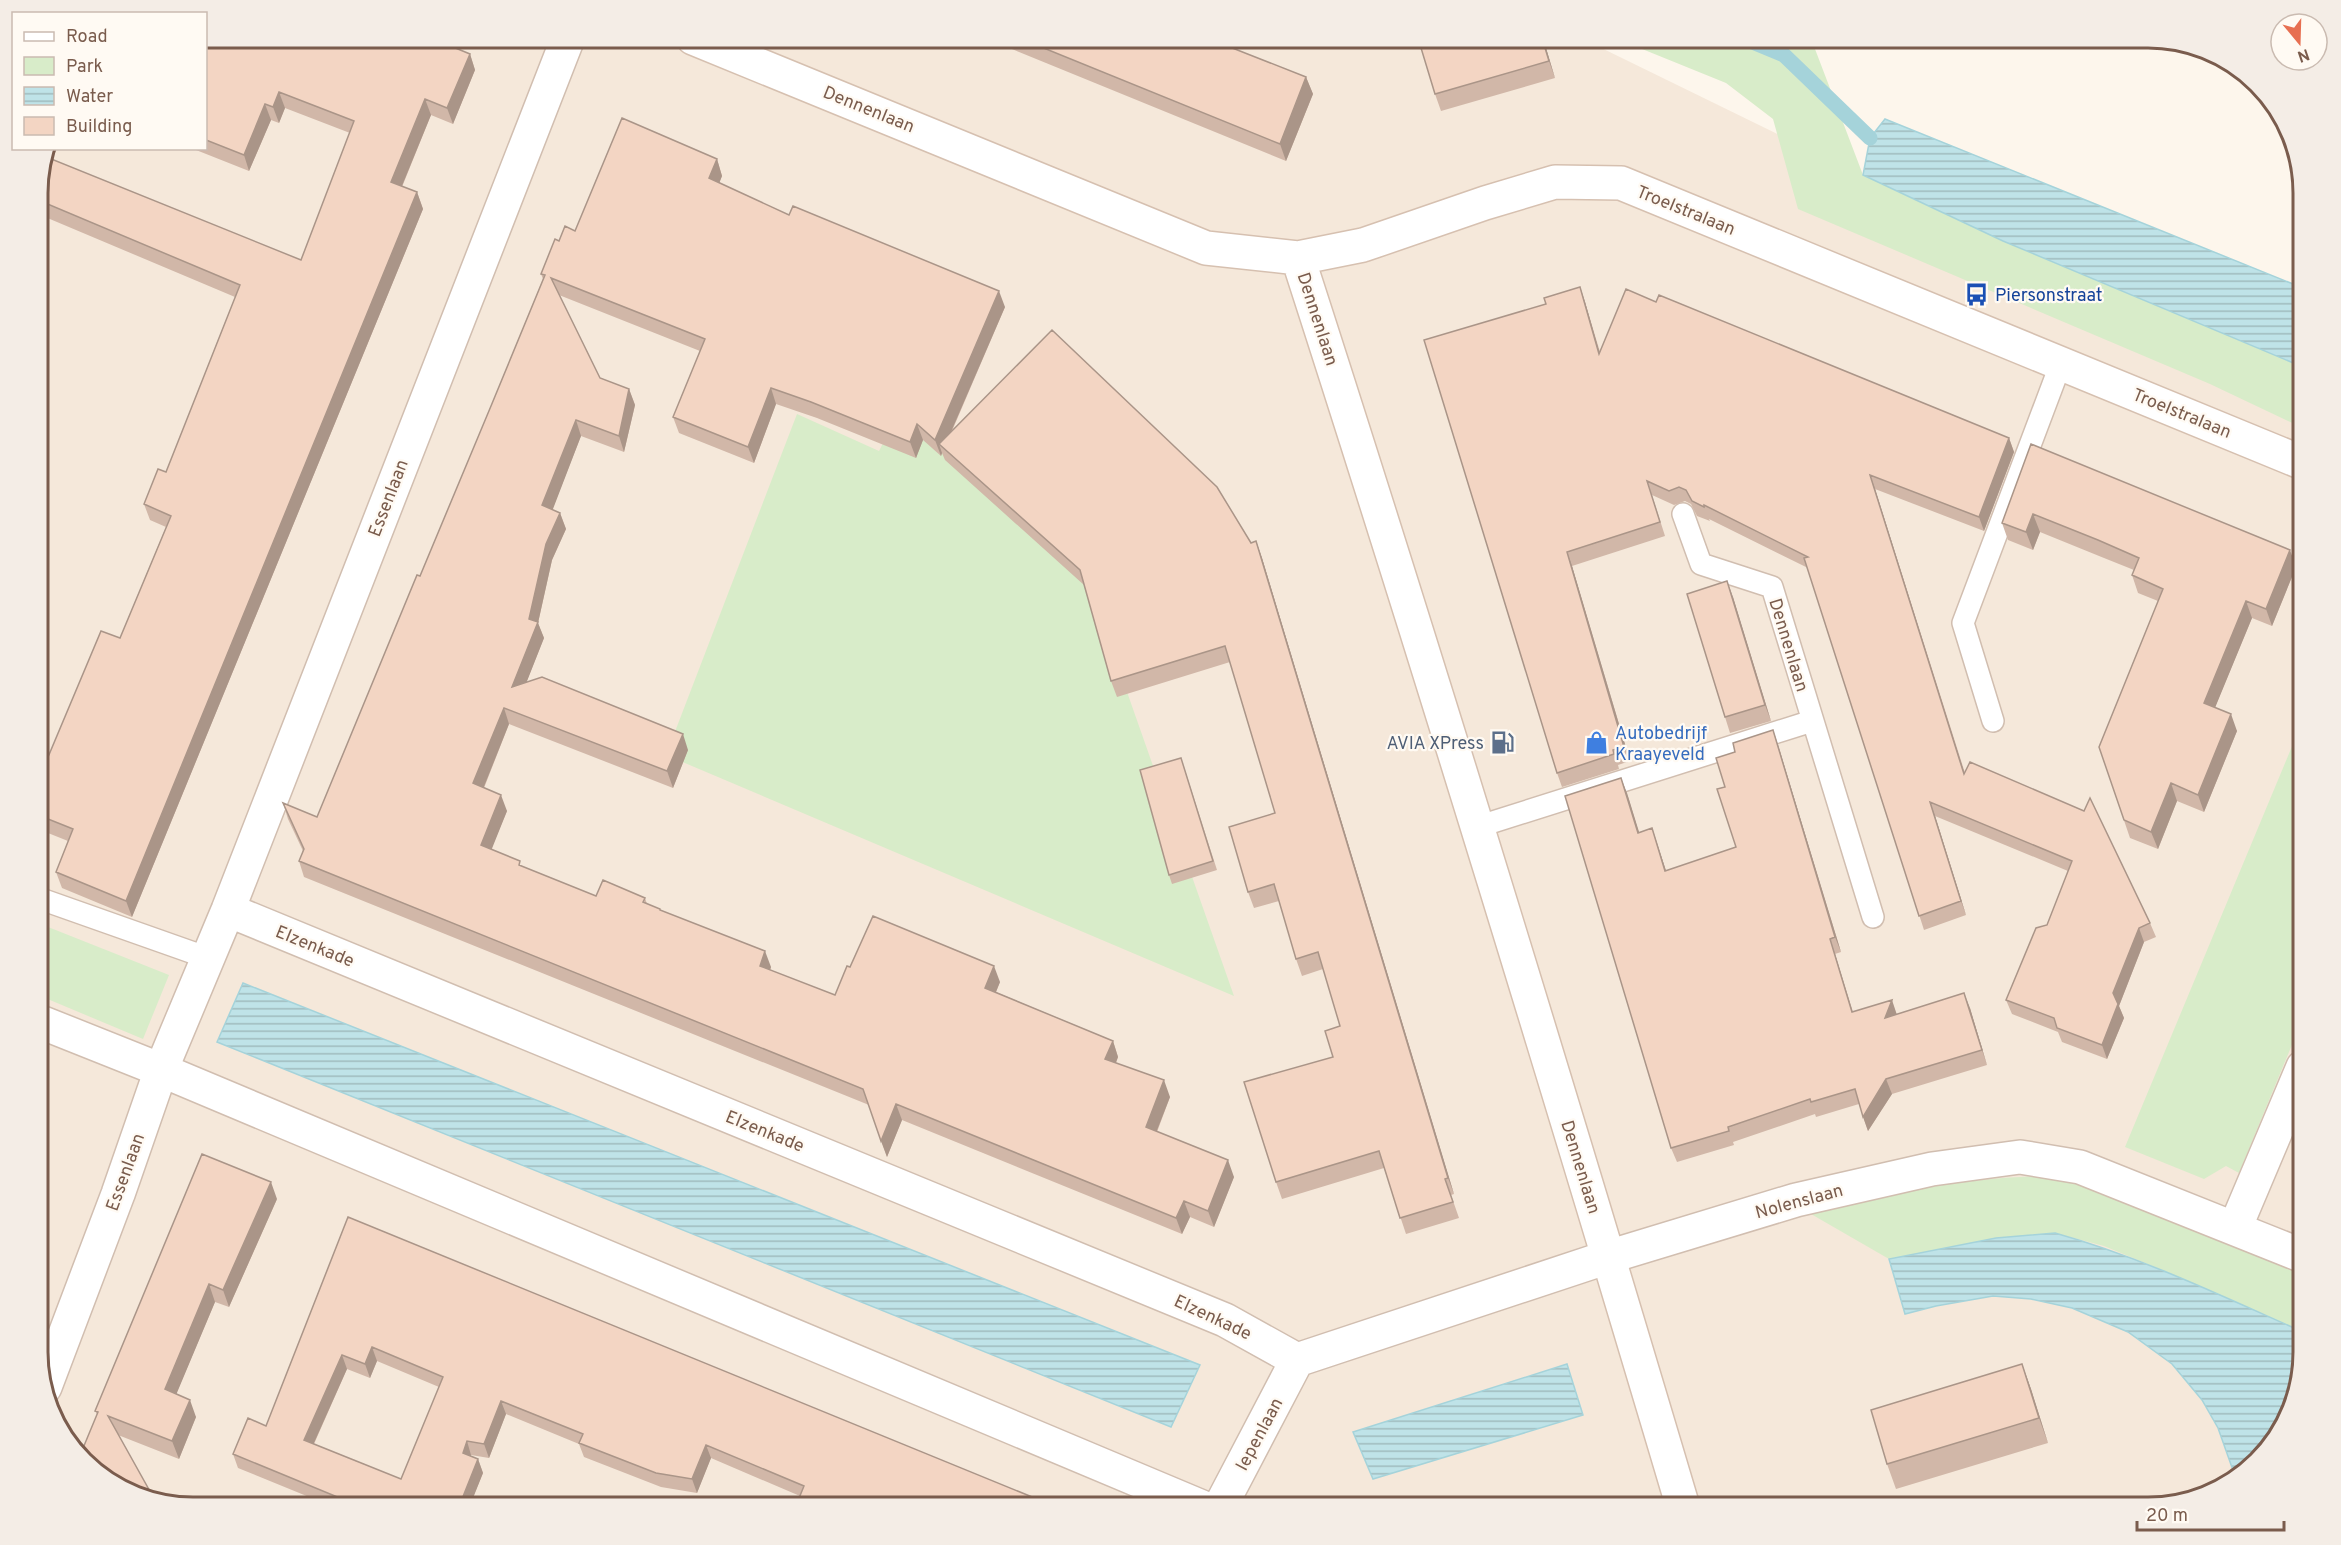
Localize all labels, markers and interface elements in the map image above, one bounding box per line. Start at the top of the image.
legend [12,12,207,150]
north arrow [2269,12,2329,72]
text: Road [66,26,108,49]
text: N [2295,43,2312,66]
text: Park [66,56,103,79]
street label: Dennenlaan [819,82,918,139]
text: Water [66,86,113,109]
text: Building [66,116,132,139]
street label: Troelstralaan [1633,181,1738,242]
street label: Dennenlaan [1291,270,1342,369]
bus stop icon: Piersonstraat [1964,282,1990,308]
place label: Piersonstraat [1995,285,2103,308]
street label: Troelstralaan [2129,384,2234,445]
street label: Essenlaan [364,456,415,541]
street label: Dennenlaan [1762,596,1813,695]
place label: Autobedrijf Kraayeveld [1615,723,1707,767]
fuel station icon: AVIA XPress [1489,730,1515,756]
shop icon: Autobedrijf Kraayeveld [1584,730,1610,756]
place label: AVIA XPress [1386,733,1484,756]
street label: Elzenkade [272,921,357,974]
street label: Elzenkade [722,1106,807,1159]
street label: Dennenlaan [1554,1118,1605,1217]
street label: Essenlaan [102,1130,151,1215]
street label: Nolenslaan [1753,1180,1846,1225]
street label: Elzenkade [1170,1290,1255,1346]
street label: Iepenlaan [1231,1394,1289,1475]
scale bar [2137,1494,2284,1532]
text: 20 m [2146,1505,2188,1528]

